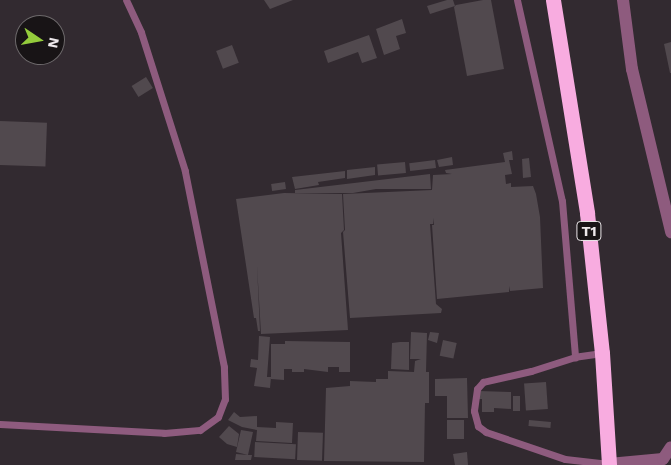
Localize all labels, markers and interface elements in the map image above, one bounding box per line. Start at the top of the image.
north arrow [15,15,65,65]
text: N [45,36,63,50]
road number: T1 [575,220,603,242]

